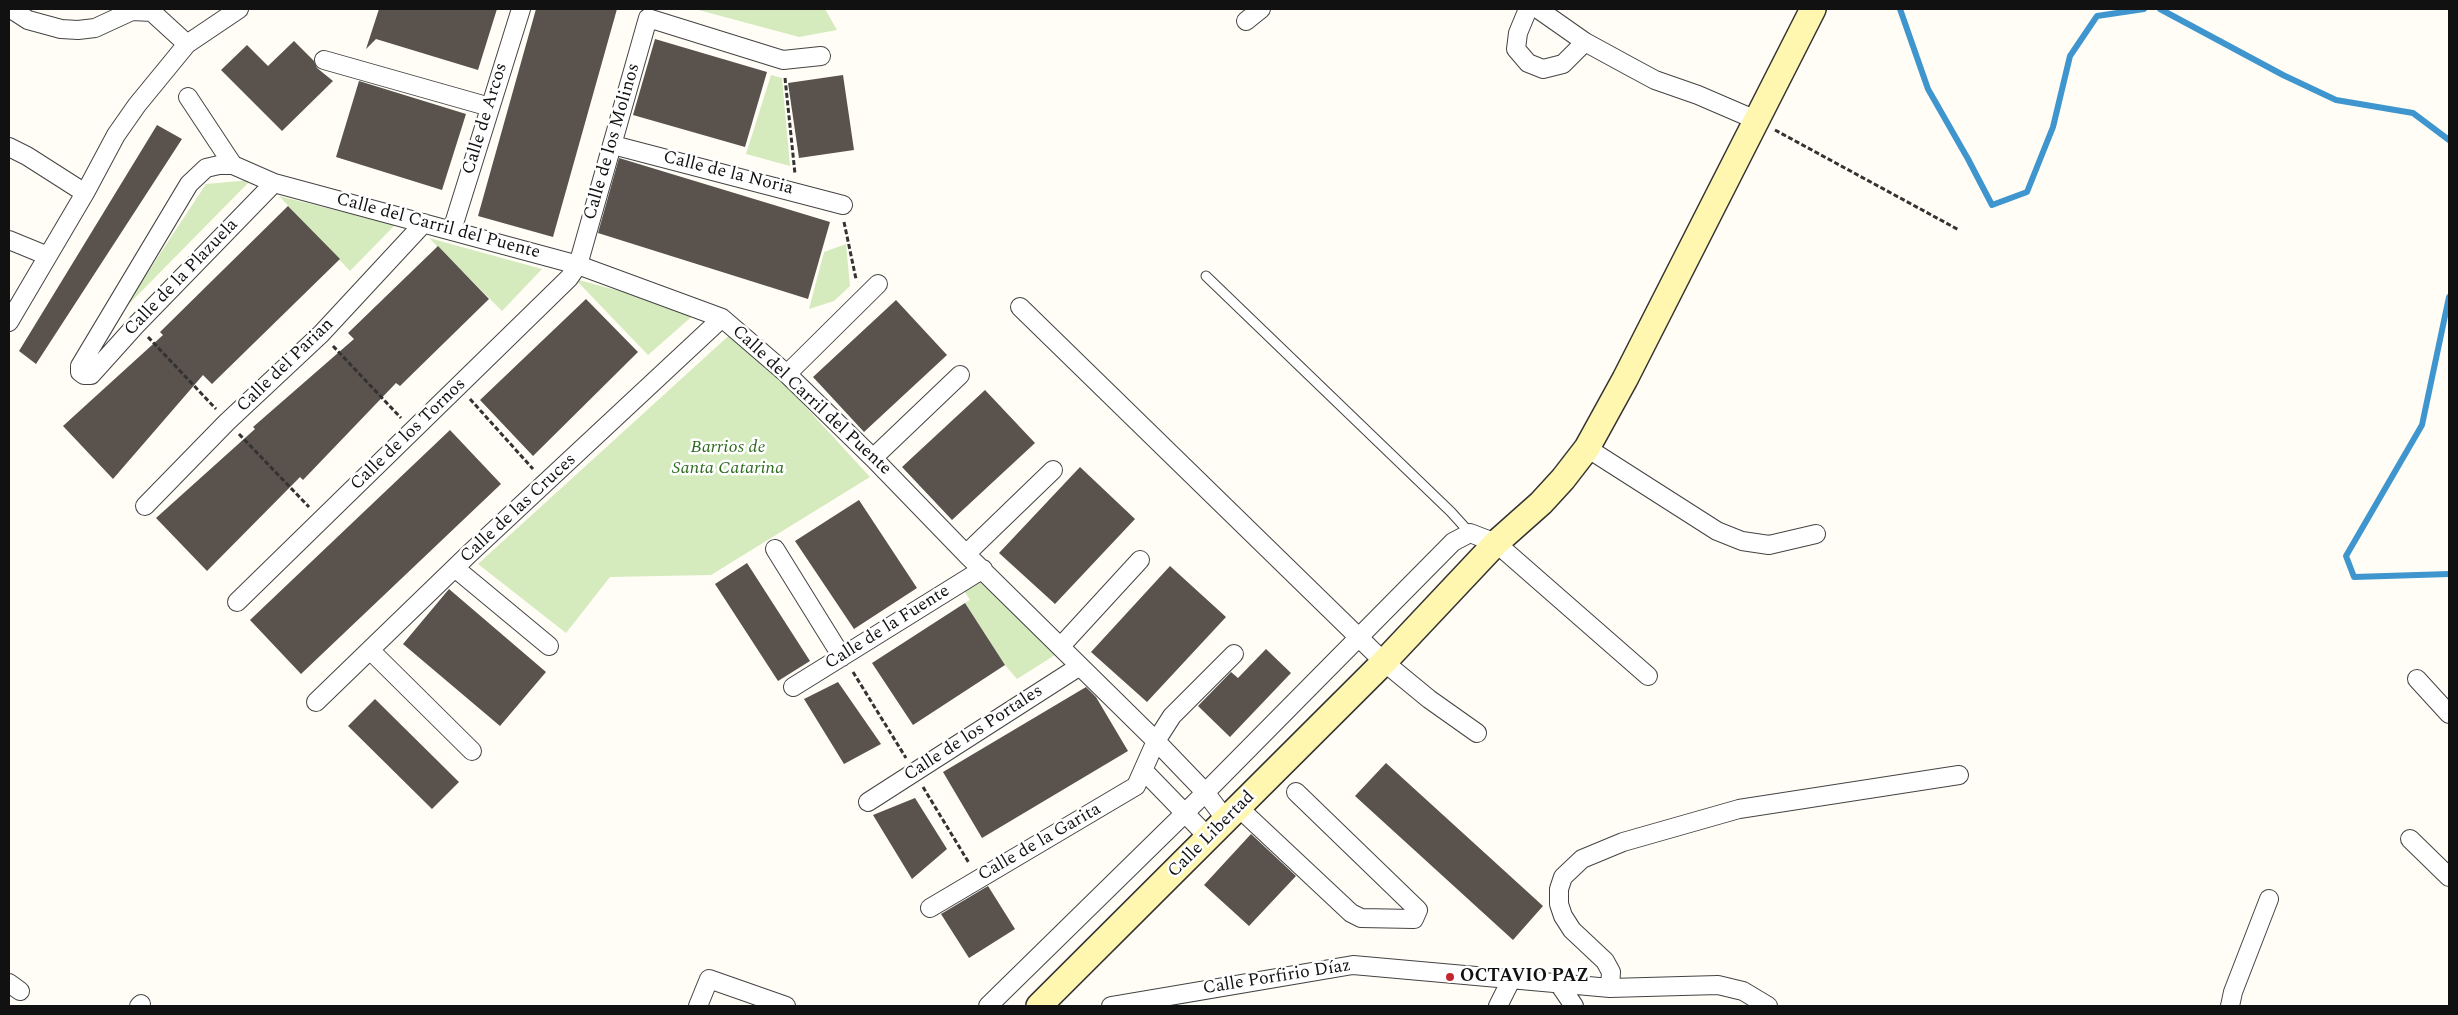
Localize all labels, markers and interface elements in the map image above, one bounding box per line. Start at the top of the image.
street label: Calle de Arcos [459,61,513,177]
street label: Calle de los Molinos [580,61,646,223]
street label: Calle de la Noria [661,147,795,201]
street label: Calle del Carril del Puente [334,189,542,265]
street label: Calle de la Plazuela [121,215,243,341]
street label: Calle del Parian [233,314,339,418]
street label: Calle del Carril del Puente [727,321,895,481]
street label: Calle de los Tornos [347,374,471,496]
park label: Barrios de Santa Catarina [672,437,784,479]
street label: Calle de las Cruces [457,450,581,568]
street label: Calle de la Fuente [822,581,954,675]
street label: Calle de los Portales [901,681,1047,787]
street label: Calle Libertad [1164,787,1260,883]
street label: Calle de la Garita [975,799,1105,887]
street label: Calle Porfirio Díaz [1202,956,1352,1000]
place label: OCTAVIO PAZ [1460,966,1589,988]
marker: OCTAVIO PAZ [1444,971,1456,983]

